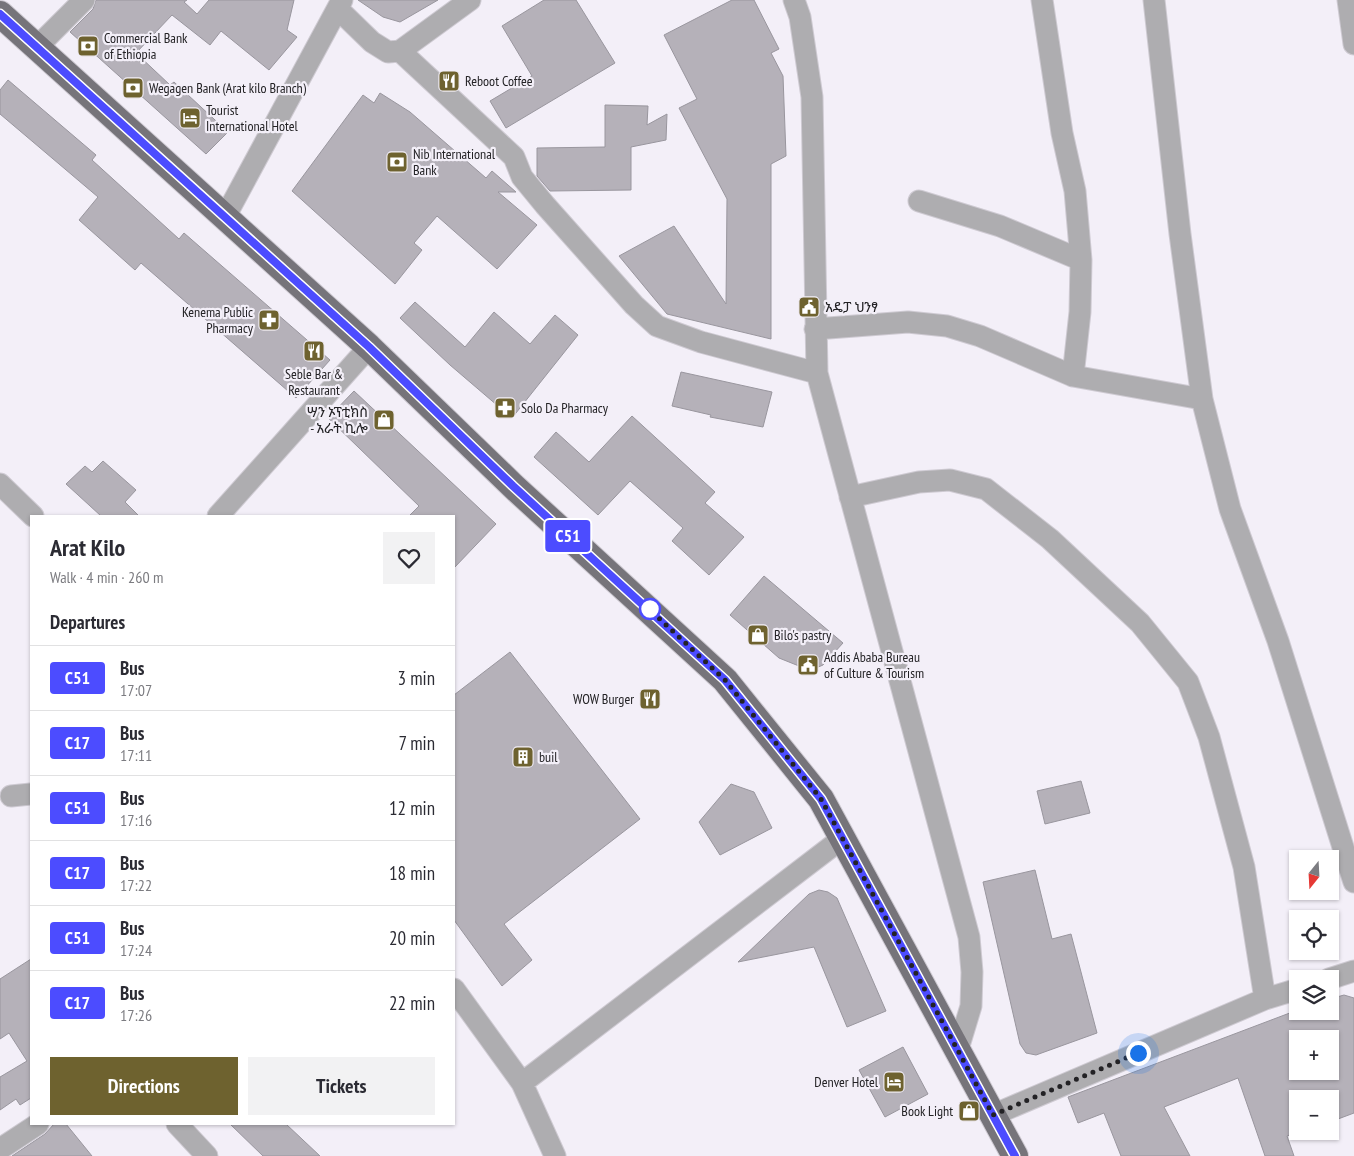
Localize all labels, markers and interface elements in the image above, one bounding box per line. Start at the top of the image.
place label: Commercial Bank of Ethiopia [104,29,188,63]
bank icon: Commercial Bank of Ethiopia [76,34,100,58]
restaurant icon: Reboot Coffee [437,69,461,93]
place label: Reboot Coffee [465,72,533,90]
bank icon: Wegagen Bank (Arat kilo Branch) [121,76,145,100]
place label: Wegagen Bank (Arat kilo Branch) [149,79,307,97]
place label: Tourist International Hotel [206,101,298,135]
hotel icon: Tourist International Hotel [178,106,202,130]
place label: Nib International Bank [413,145,496,179]
bank icon: Nib International Bank [385,150,409,174]
public building icon: አዴፓ ህንፃ [797,295,821,319]
place label: አዴፓ ህንፃ [825,298,878,316]
place label: Kenema Public Pharmacy [182,303,254,337]
pharmacy icon: Kenema Public Pharmacy [257,308,281,332]
restaurant icon: Seble Bar & Restaurant [302,339,326,363]
place label: Seble Bar & Restaurant [285,365,343,399]
pharmacy icon: Solo Da Pharmacy [493,396,517,420]
place label: Solo Da Pharmacy [521,399,609,417]
place label: ሣን ኦፕቲክስ - አራት ኪሎ [307,403,368,437]
shop icon: ሣን ኦፕቲክስ - አራት ኪሎ [372,408,396,432]
line badge: C51 [539,520,597,552]
text: C51 [555,524,581,547]
text: Arat Kilo [50,532,125,563]
button: heart [383,532,435,584]
text: Walk · 4 min · 260 m [50,567,163,587]
unlabelled marker [639,598,661,620]
text: Departures [50,610,125,634]
shop icon: Bilo's pastry [746,623,770,647]
place label: Bilo's pastry [774,626,832,644]
place label: Addis Ababa Bureau of Culture & Tourism [824,648,924,682]
public building icon: Addis Ababa Bureau of Culture & Tourism [796,653,820,677]
text: Bus [120,656,144,680]
text: C51 [65,666,90,689]
text: 3 min [398,666,435,690]
text: 17:07 [120,680,152,700]
restaurant icon: WOW Burger [638,687,662,711]
place label: WOW Burger [573,690,634,708]
text: Bus [120,721,144,745]
text: C17 [65,731,90,754]
text: 7 min [398,731,435,755]
text: 17:11 [120,745,152,765]
building icon: buil [511,745,535,769]
place label: buil [539,748,558,766]
text: Bus [120,786,144,810]
text: C51 [65,796,90,819]
text: 12 min [389,796,435,820]
text: 17:16 [120,810,152,830]
north arrow [1289,850,1339,900]
map controls [1289,850,1339,1140]
text: Bus [120,851,144,875]
text: C17 [65,861,90,884]
text: 18 min [389,861,435,885]
text: 17:22 [120,875,152,895]
button: locate [1289,910,1339,960]
text: Bus [120,916,144,940]
text: C51 [65,926,90,949]
text: 20 min [389,926,435,950]
text: 17:24 [120,940,152,960]
button: layers [1289,970,1339,1020]
text: Bus [120,981,144,1005]
text: C17 [65,991,90,1014]
text: 22 min [389,991,435,1015]
text: 17:26 [120,1005,152,1025]
button: + [1289,1030,1339,1080]
your location [1126,1041,1151,1066]
button: Directions [50,1057,238,1115]
button: Tickets [248,1057,435,1115]
hotel icon: Denver Hotel [882,1070,906,1094]
place label: Denver Hotel [814,1073,879,1091]
button: − [1289,1090,1339,1140]
shop icon: Book Light [957,1099,981,1123]
place label: Book Light [901,1102,953,1120]

